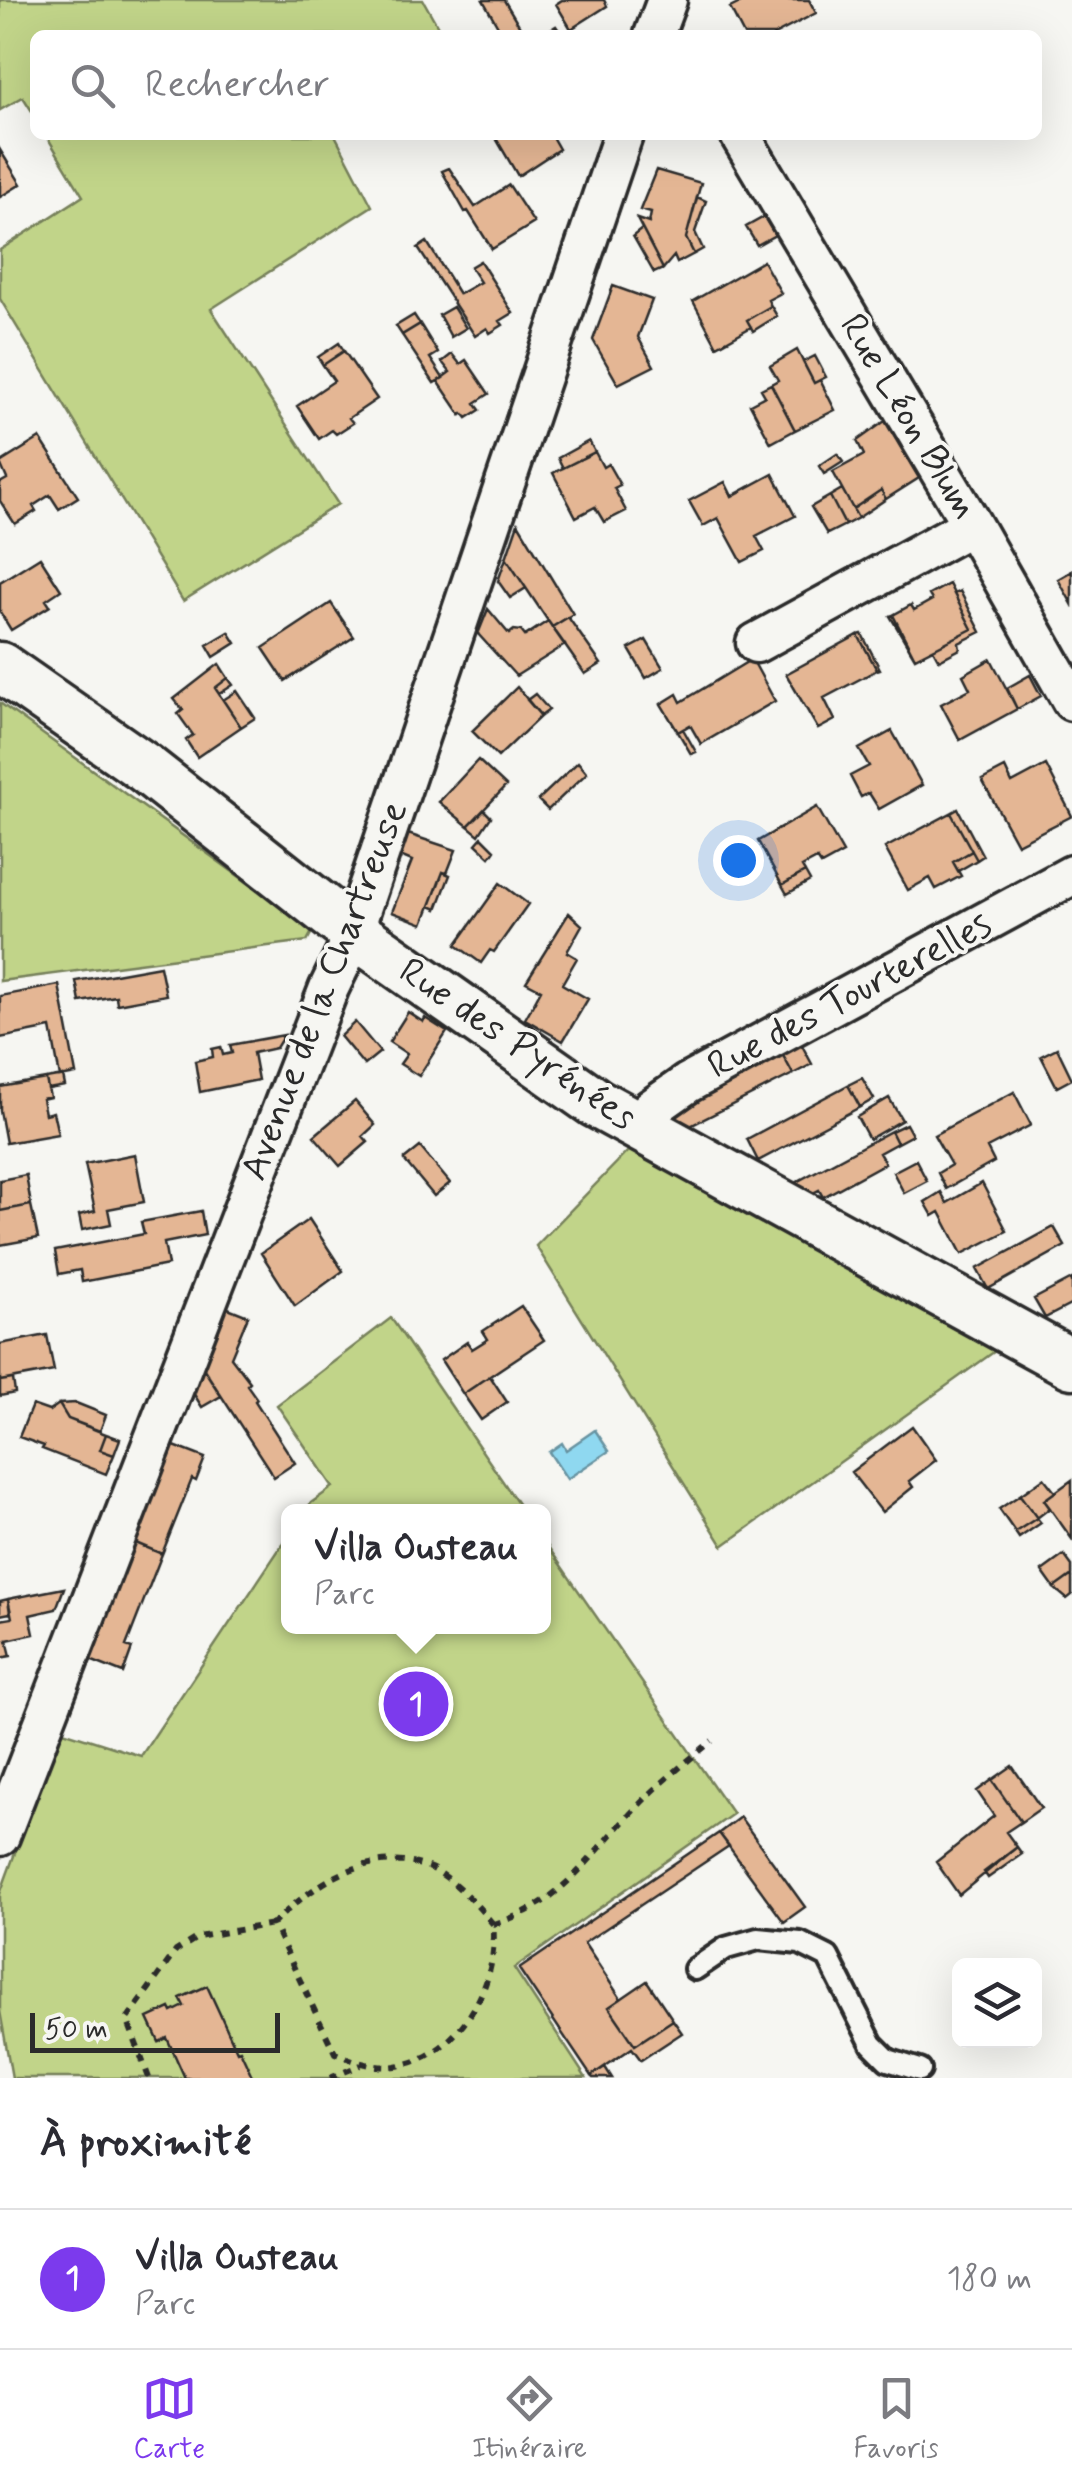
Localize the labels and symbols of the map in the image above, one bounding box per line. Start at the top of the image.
street label: Rue Léon Blum [827,305,989,529]
street label: Avenue de la Chartreuse [230,794,420,1188]
your location [713,835,764,886]
street label: Rue des Tourterelles [700,901,1000,1091]
street label: Rue des Pyrénées [389,947,645,1143]
pin: 1 [384,1666,448,1742]
scale bar [30,2008,280,2052]

